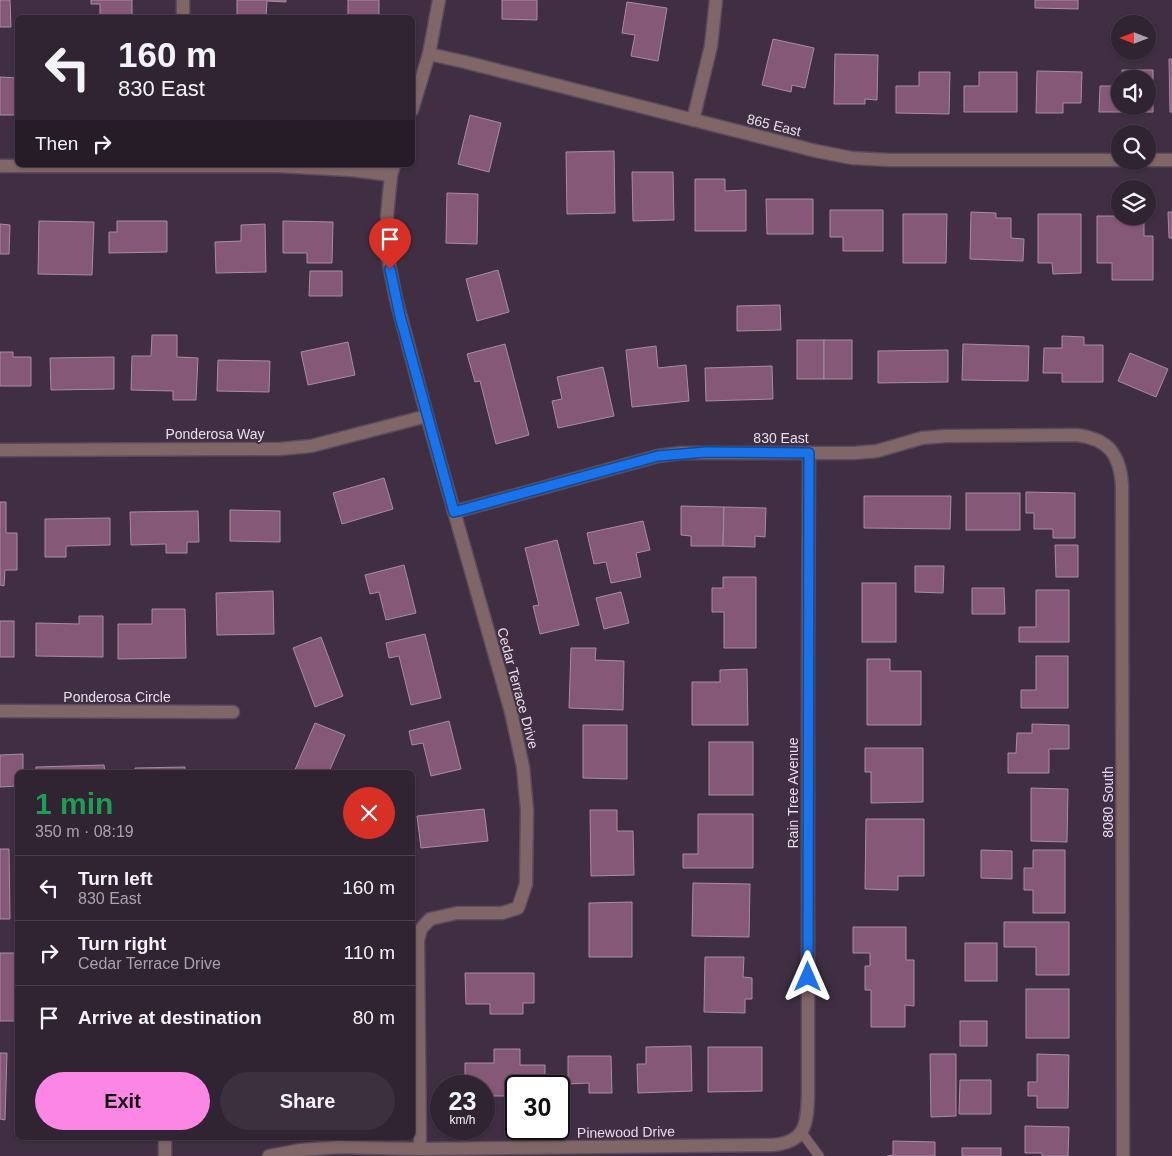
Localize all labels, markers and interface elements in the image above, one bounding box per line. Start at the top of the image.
north arrow [1111,15,1156,60]
map controls [1111,15,1156,225]
icon: left [35,35,100,100]
text: 160 m [118,35,217,74]
button: sound [1111,70,1156,115]
text: 830 East [118,76,205,101]
street label: 865 East [745,111,803,139]
button: search [1111,125,1156,170]
icon: right [88,130,116,158]
text: Then [35,133,78,154]
button: layers [1111,180,1156,225]
pin [369,218,411,269]
icon: arrive [376,225,404,253]
street label: Ponderosa Way [165,426,265,442]
street label: 830 East [753,430,809,446]
street label: Cedar Terrace Drive [494,626,542,751]
street label: Ponderosa Circle [63,689,171,705]
street label: Rain Tree Avenue [785,737,801,849]
street label: 8080 South [1100,766,1116,838]
text: 1 min [35,787,113,820]
button: close [343,787,395,839]
text: 350 m · 08:19 [35,823,134,840]
text: Turn left [78,868,153,889]
icon: left [35,874,63,902]
text: 160 m [342,877,395,898]
text: 830 East [78,890,141,907]
text: Turn right [78,933,166,954]
icon: right [35,939,63,967]
text: 110 m [344,942,395,963]
position arrow [781,950,833,1002]
text: Cedar Terrace Drive [78,955,221,972]
icon: arrive [35,1004,63,1032]
text: Arrive at destination [78,1007,262,1028]
text: 80 m [353,1007,395,1028]
button: Exit [35,1072,210,1130]
button: Share [220,1072,395,1130]
speed limit sign: 30 [505,1075,570,1140]
text: 23 [449,1087,476,1115]
text: km/h [449,1113,476,1127]
street label: Pinewood Drive [577,1123,675,1141]

